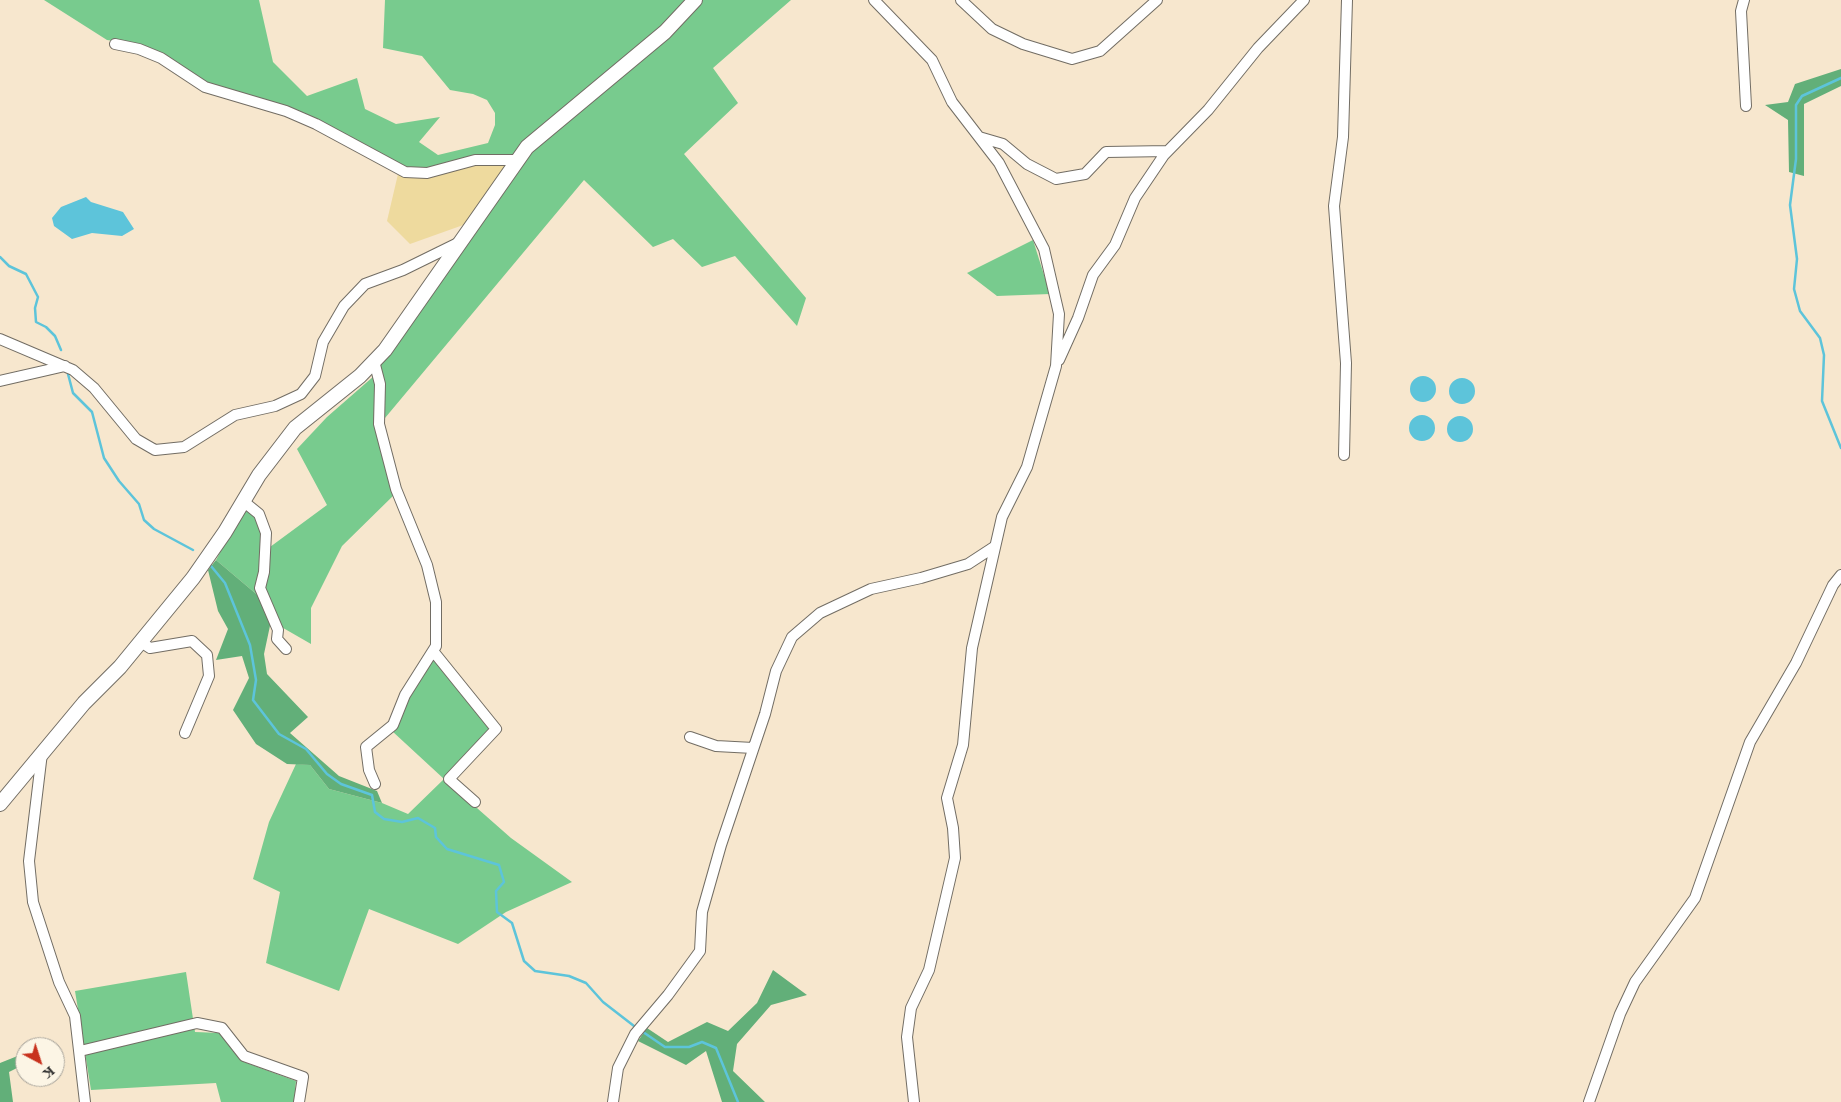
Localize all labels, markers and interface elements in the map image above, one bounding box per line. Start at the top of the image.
north arrow [15,1037,65,1087]
text: K [39,1062,59,1083]

